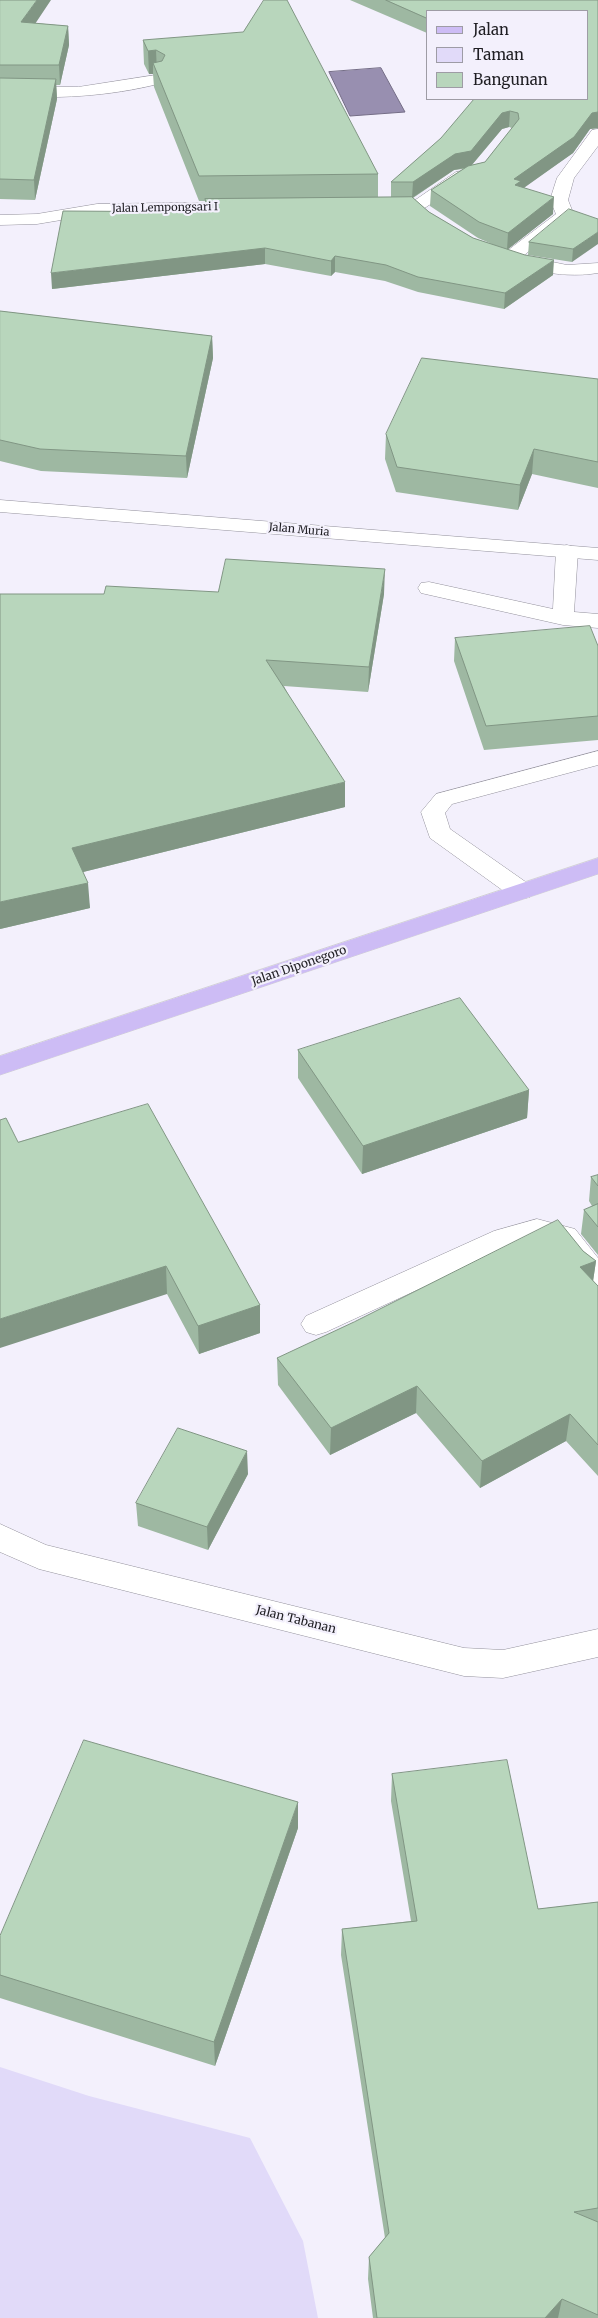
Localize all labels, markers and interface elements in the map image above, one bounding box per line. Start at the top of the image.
legend [426,10,588,100]
text: Jalan [473,20,509,39]
text: Taman [473,45,524,64]
text: Bangunan [473,70,548,89]
street label: Jalan Lempongsari I [112,200,218,216]
street label: Jalan Muria [268,521,330,539]
street label: Jalan Diponegoro [250,943,348,989]
street label: Jalan Tabanan [254,1603,338,1637]

